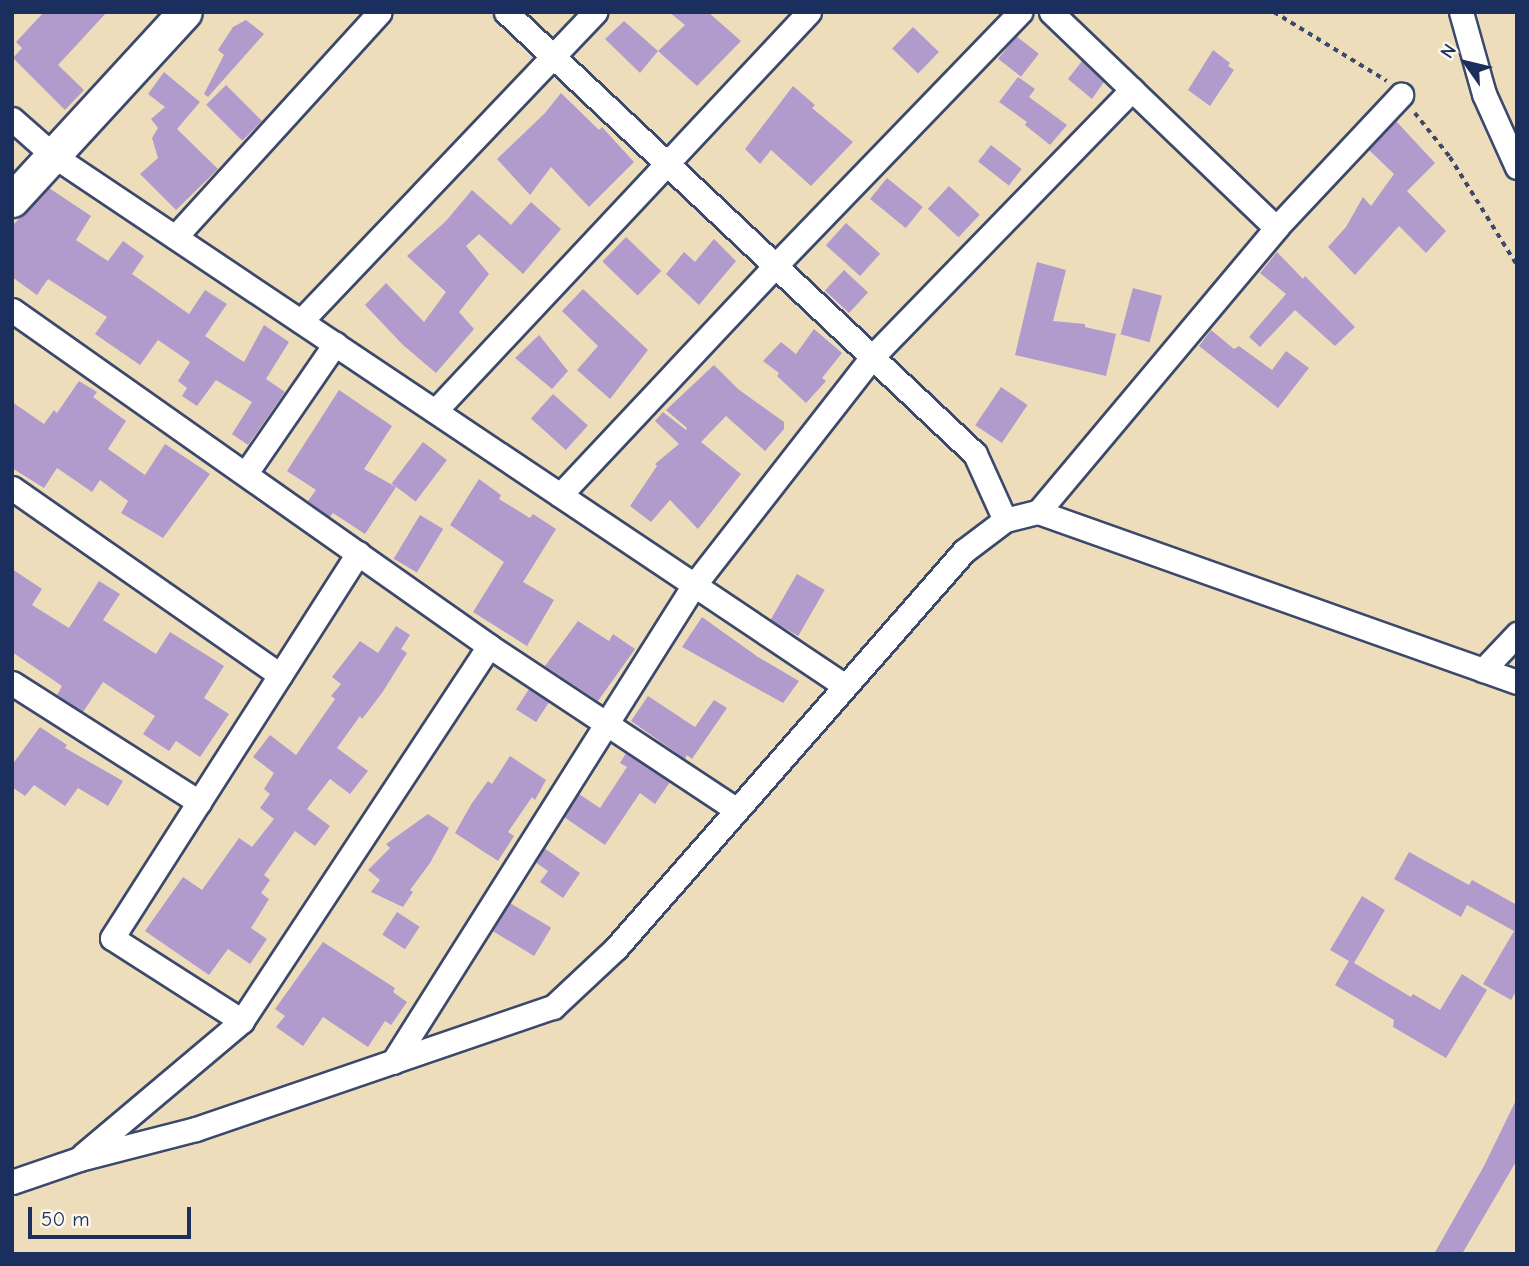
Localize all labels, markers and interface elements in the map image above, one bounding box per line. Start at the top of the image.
north arrow [1431,28,1501,98]
text: N [1436,40,1461,63]
scale bar [32,1192,194,1236]
text: 50 m [41,1207,90,1231]

